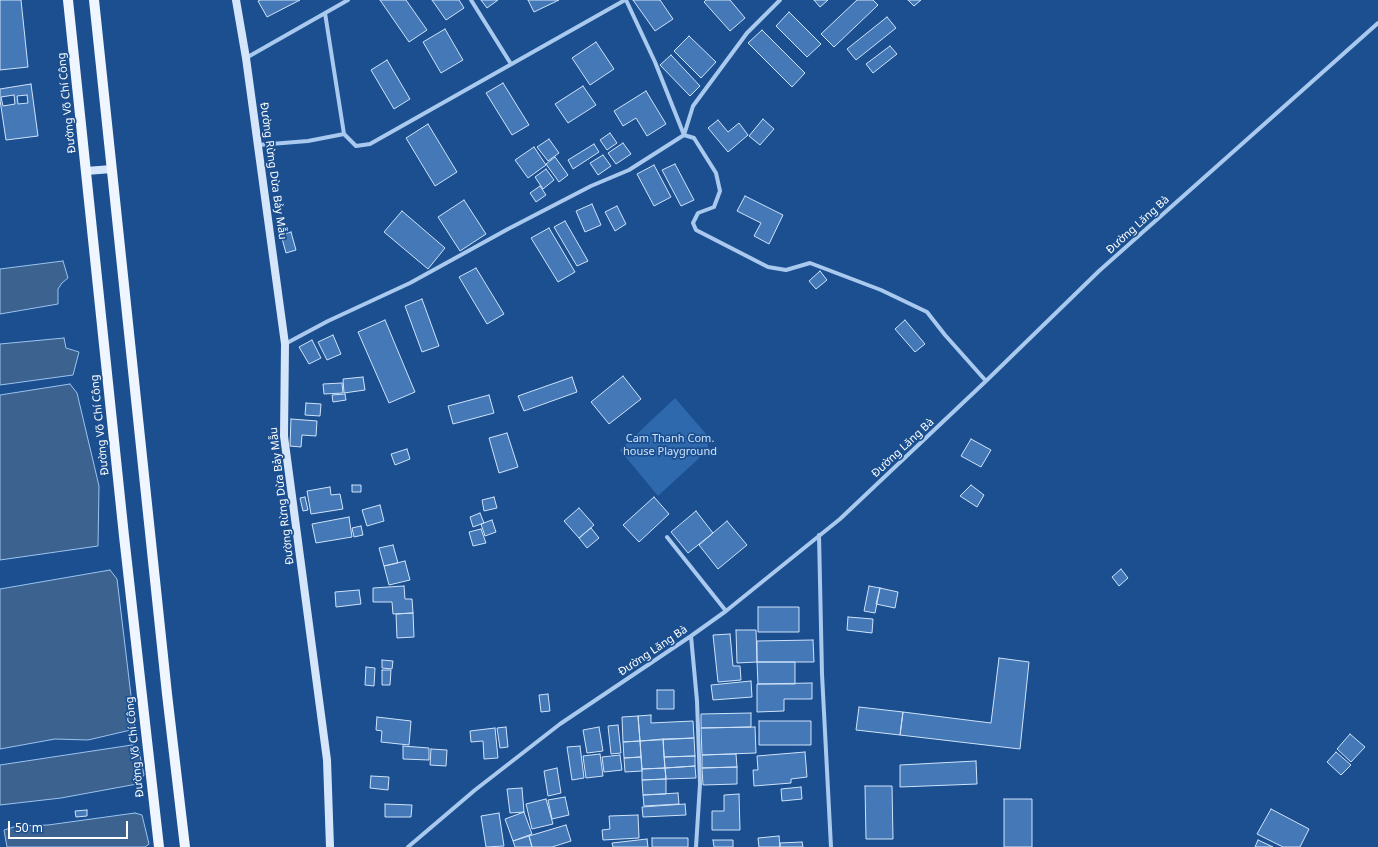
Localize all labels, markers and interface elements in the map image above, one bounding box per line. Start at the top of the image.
street label: Đường Võ Chí Công [55,52,79,154]
street label: Đường Rừng Dừa Bảy Mẫu [257,101,289,241]
street label: Đường Lăng Bà [1104,193,1172,257]
street label: Đường Võ Chí Công [88,374,112,476]
street label: Đường Lăng Bà [869,416,937,480]
street label: Đường Rừng Dừa Bảy Mẫu [267,426,297,566]
park label: Cam Thanh Com. house Playground [623,432,717,458]
street label: Đường Lăng Bà [616,623,690,679]
street label: Đường Võ Chí Công [123,696,147,798]
scale bar [10,813,130,839]
text: 50 m [15,819,43,836]

